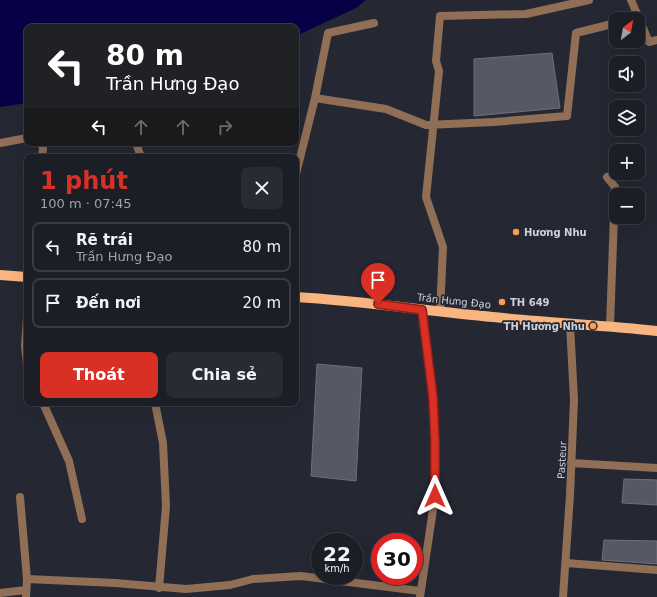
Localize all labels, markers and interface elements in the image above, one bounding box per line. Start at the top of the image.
north arrow [609,12,645,48]
map controls [609,12,645,224]
text: 80 m [106,39,184,72]
icon: left [40,40,92,92]
button: sound [609,56,645,92]
text: Trần Hưng Đạo [106,73,239,94]
button: layers [609,100,645,136]
icon: left [88,116,110,138]
icon: ahead [130,116,152,138]
icon: ahead [172,116,194,138]
icon: right [214,116,236,138]
button: + [609,144,645,180]
text: 1 phút [40,167,128,195]
button: close [241,167,283,209]
button: − [609,188,645,224]
text: 100 m · 07:45 [40,196,131,211]
marker: Hương Nhu [511,227,521,237]
place label: Hương Nhu [524,227,587,238]
text: Rẽ trái [76,231,133,249]
icon: left [42,236,64,258]
text: 80 m [243,238,281,256]
text: Trần Hưng Đạo [76,249,172,264]
pin [361,263,395,304]
icon: arrive [367,269,389,291]
icon: arrive [42,292,64,314]
street label: Trần Hưng Đạo [415,292,491,311]
text: Đến nơi [76,294,141,312]
text: 20 m [243,294,281,312]
marker: TH 649 [497,297,507,307]
place label: TH 649 [510,297,550,308]
place label: TH Hương Nhu [504,321,585,332]
marker: TH Hương Nhu [588,321,598,331]
button: Thoát [40,352,158,398]
button: Chia sẻ [166,352,283,398]
street label: Pasteur [556,440,569,479]
position arrow [414,475,456,517]
speed limit sign: 30 [371,533,423,585]
text: 22 [323,542,351,566]
text: km/h [324,563,350,574]

